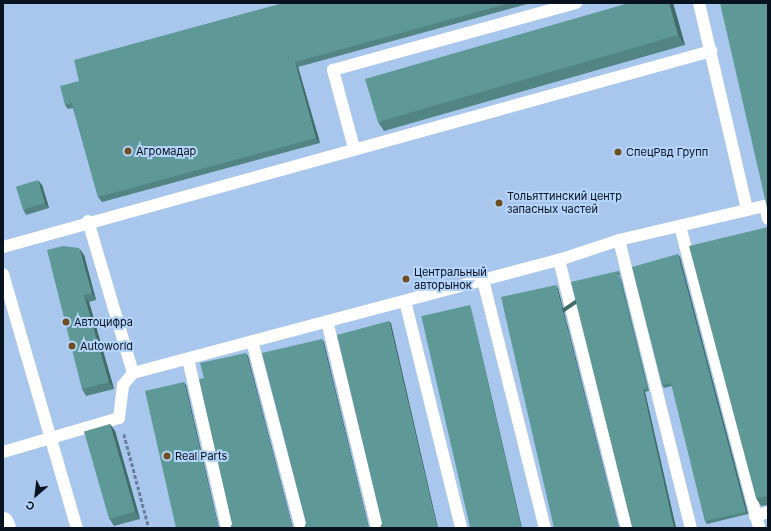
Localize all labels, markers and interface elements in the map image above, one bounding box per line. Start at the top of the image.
place label: Агромадар [136,144,196,158]
place label: СпецРвд Групп [626,145,708,159]
marker: Агромадар [123,146,133,156]
marker: СпецРвд Групп [613,147,623,157]
place label: Тольяттинский центр запасных частей [507,190,622,216]
marker: Тольяттинский центр запасных частей [494,198,504,208]
place label: Центральный авторынок [414,266,487,292]
marker: Центральный авторынок [401,274,411,284]
place label: Автоцифра [74,315,133,329]
marker: Автоцифра [61,317,71,327]
place label: Autoworld [80,339,133,353]
marker: Autoworld [67,341,77,351]
place label: Real Parts [175,449,227,463]
marker: Real Parts [162,451,172,461]
north arrow [16,475,56,515]
text: С [23,498,37,514]

